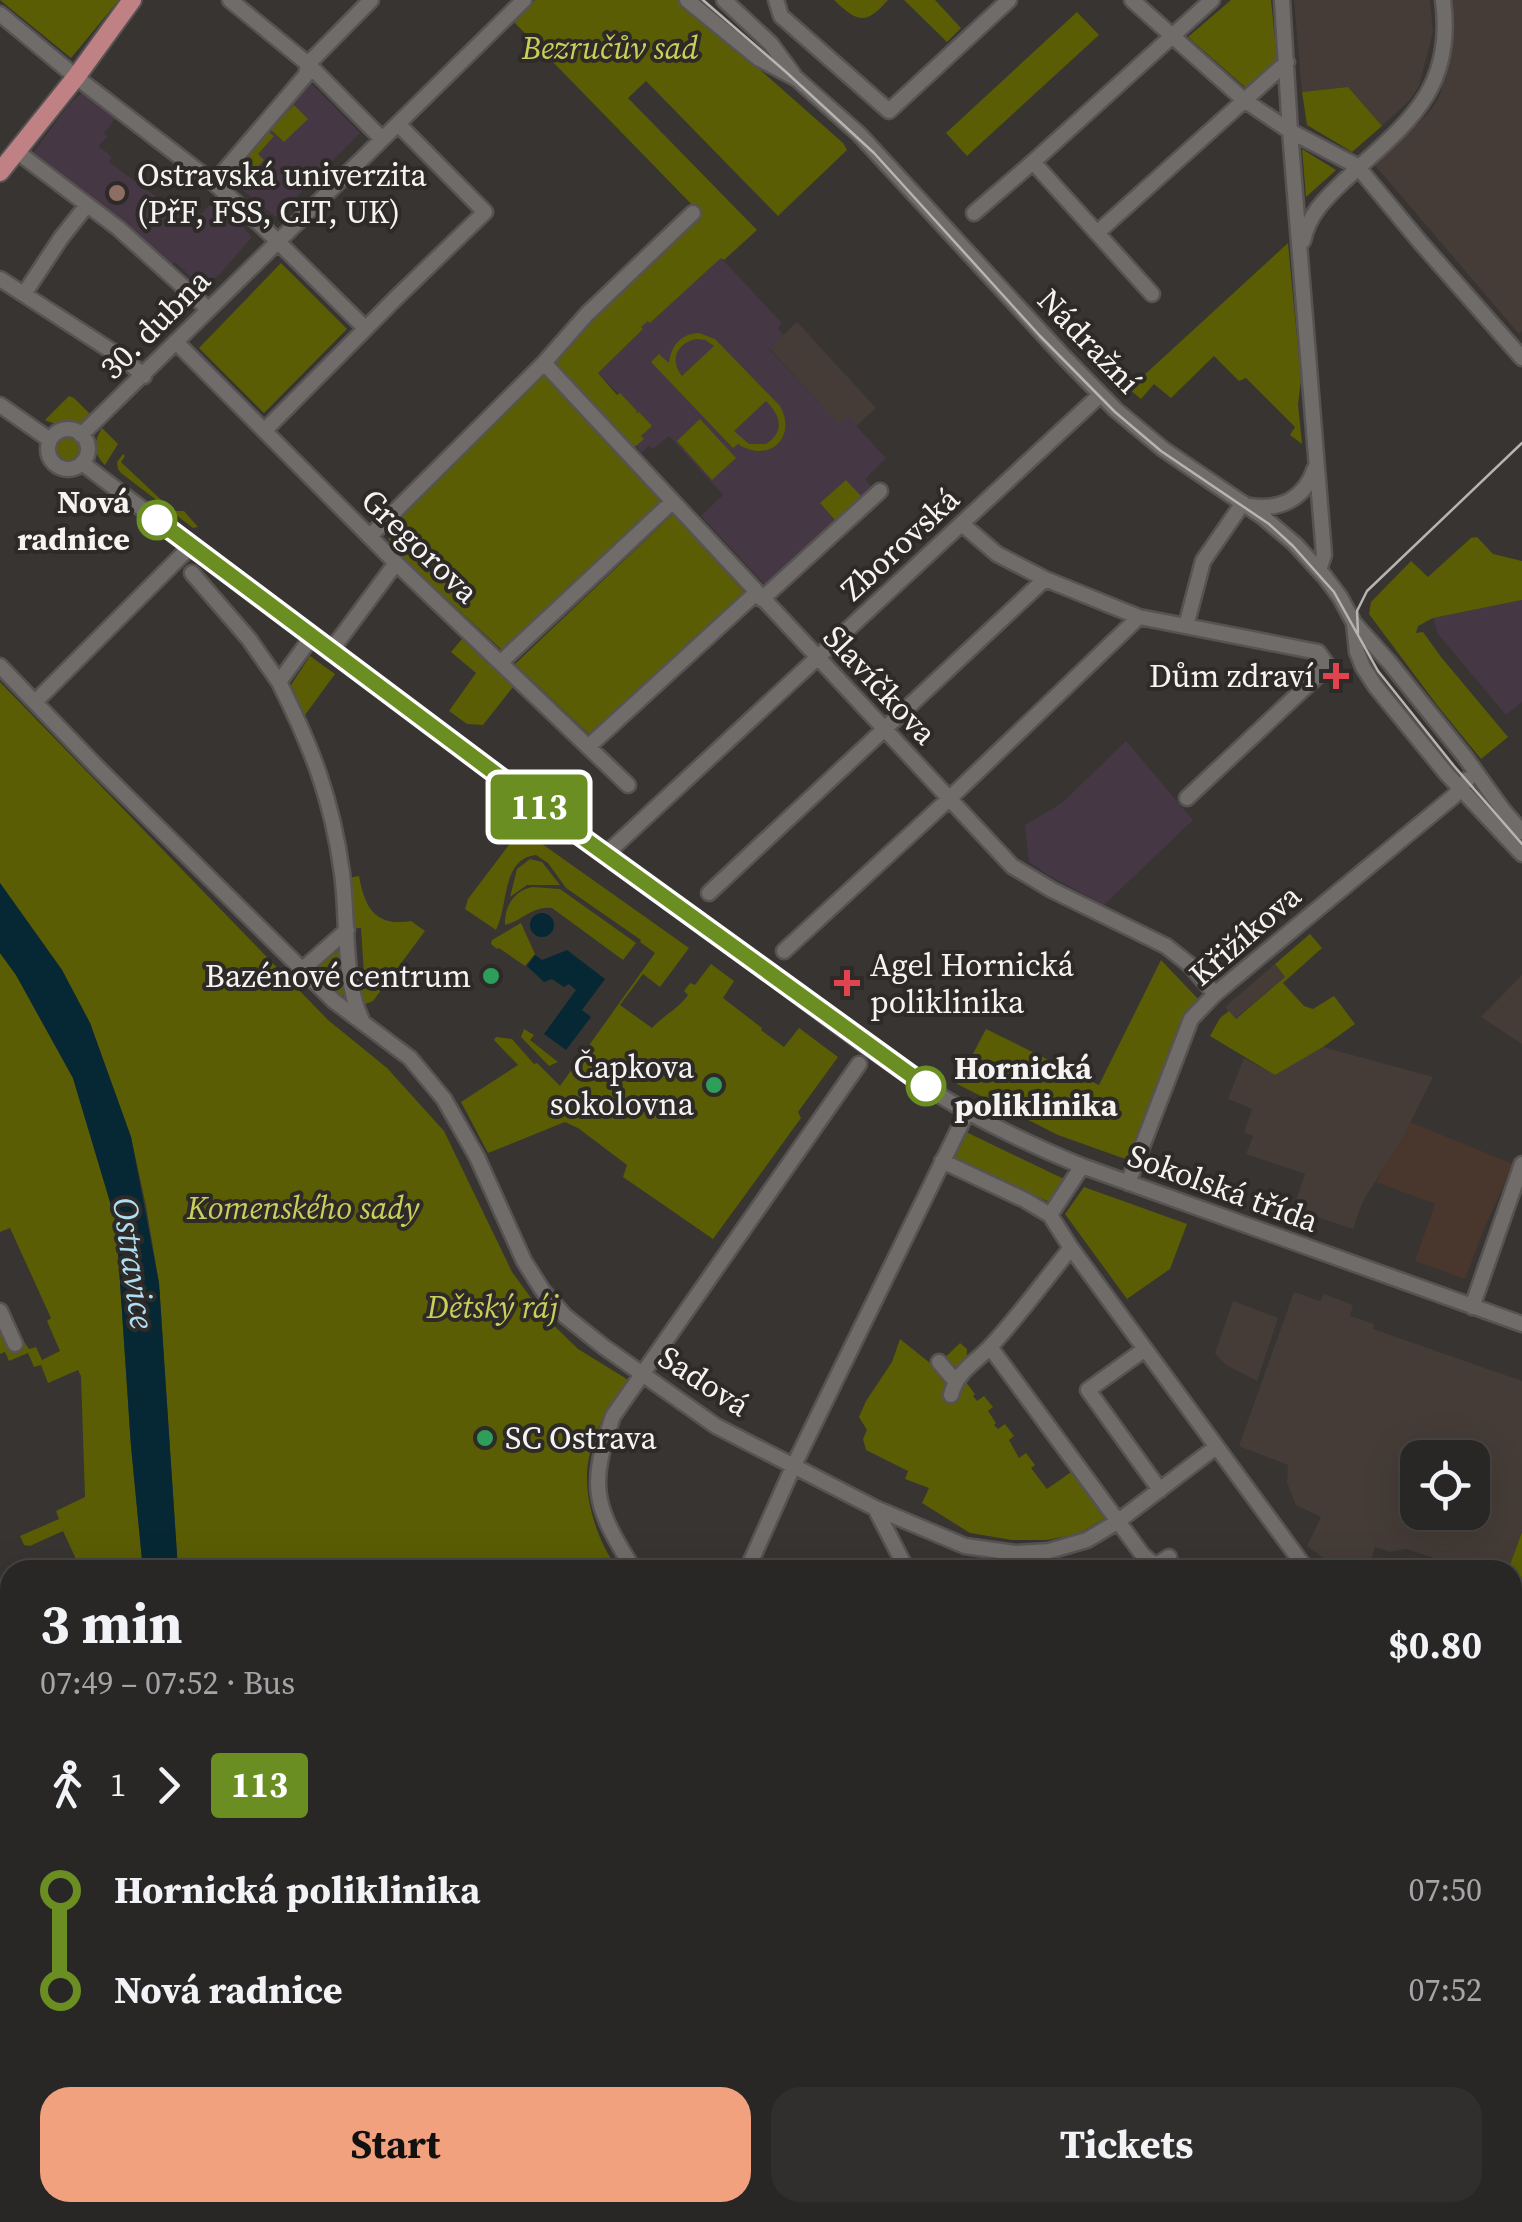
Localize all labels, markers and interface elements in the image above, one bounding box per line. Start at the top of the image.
park label: Bezručův sad [521,26,699,70]
place label: Ostravská univerzita (PřF, FSS, CIT, UK) [137,153,427,234]
marker: Ostravská univerzita (PřF, FSS, CIT, UK) [106,182,128,204]
street label: 30. dubna [90,259,220,389]
street label: Nádražní [1028,279,1150,403]
street label: Zborovská [831,477,970,610]
street label: Gregorova [352,479,489,614]
place label: Nová radnice [17,480,131,561]
marker: Nová radnice [138,501,176,539]
street label: Slavíčkova [813,616,947,755]
place label: Dům zdraví [1149,654,1314,698]
marker: Dům zdraví [1323,663,1349,689]
line badge: 113 [482,774,596,840]
text: 113 [511,783,567,831]
street label: Křižíkova [1180,874,1311,996]
place label: Agel Hornická poliklinika [870,943,1075,1024]
place label: Bazénové centrum [205,954,471,998]
marker: Bazénové centrum [480,965,502,987]
marker: Agel Hornická poliklinika [834,970,860,996]
place label: Čapkova sokolovna [550,1045,695,1126]
place label: Hornická poliklinika [954,1046,1119,1127]
marker: Hornická poliklinika [907,1067,945,1105]
marker: Čapkova sokolovna [703,1074,725,1096]
street label: Sokolská třída [1122,1133,1325,1243]
park label: Komenského sady [186,1186,420,1230]
water label: Ostravice [101,1194,167,1332]
park label: Dětský ráj [426,1285,559,1329]
street label: Sadová [650,1335,759,1427]
place label: SC Ostrava [505,1416,657,1460]
marker: SC Ostrava [474,1427,496,1449]
map controls [1400,1440,1490,1530]
button: locate [1400,1440,1490,1530]
text: 3 min [40,1586,183,1661]
text: $0.80 [1388,1619,1482,1671]
text: 07:49 – 07:52 · Bus [40,1661,295,1705]
icon: walk [40,1758,95,1813]
icon: forward [141,1758,196,1813]
text: 113 [231,1761,288,1809]
text: 1 [110,1763,126,1807]
text: Hornická poliklinika [114,1864,480,1916]
text: 07:50 [1408,1868,1482,1912]
text: Nová radnice [114,1964,343,2016]
text: 07:52 [1408,1968,1482,2012]
button: Start [40,2087,751,2202]
button: Tickets [771,2087,1482,2202]

